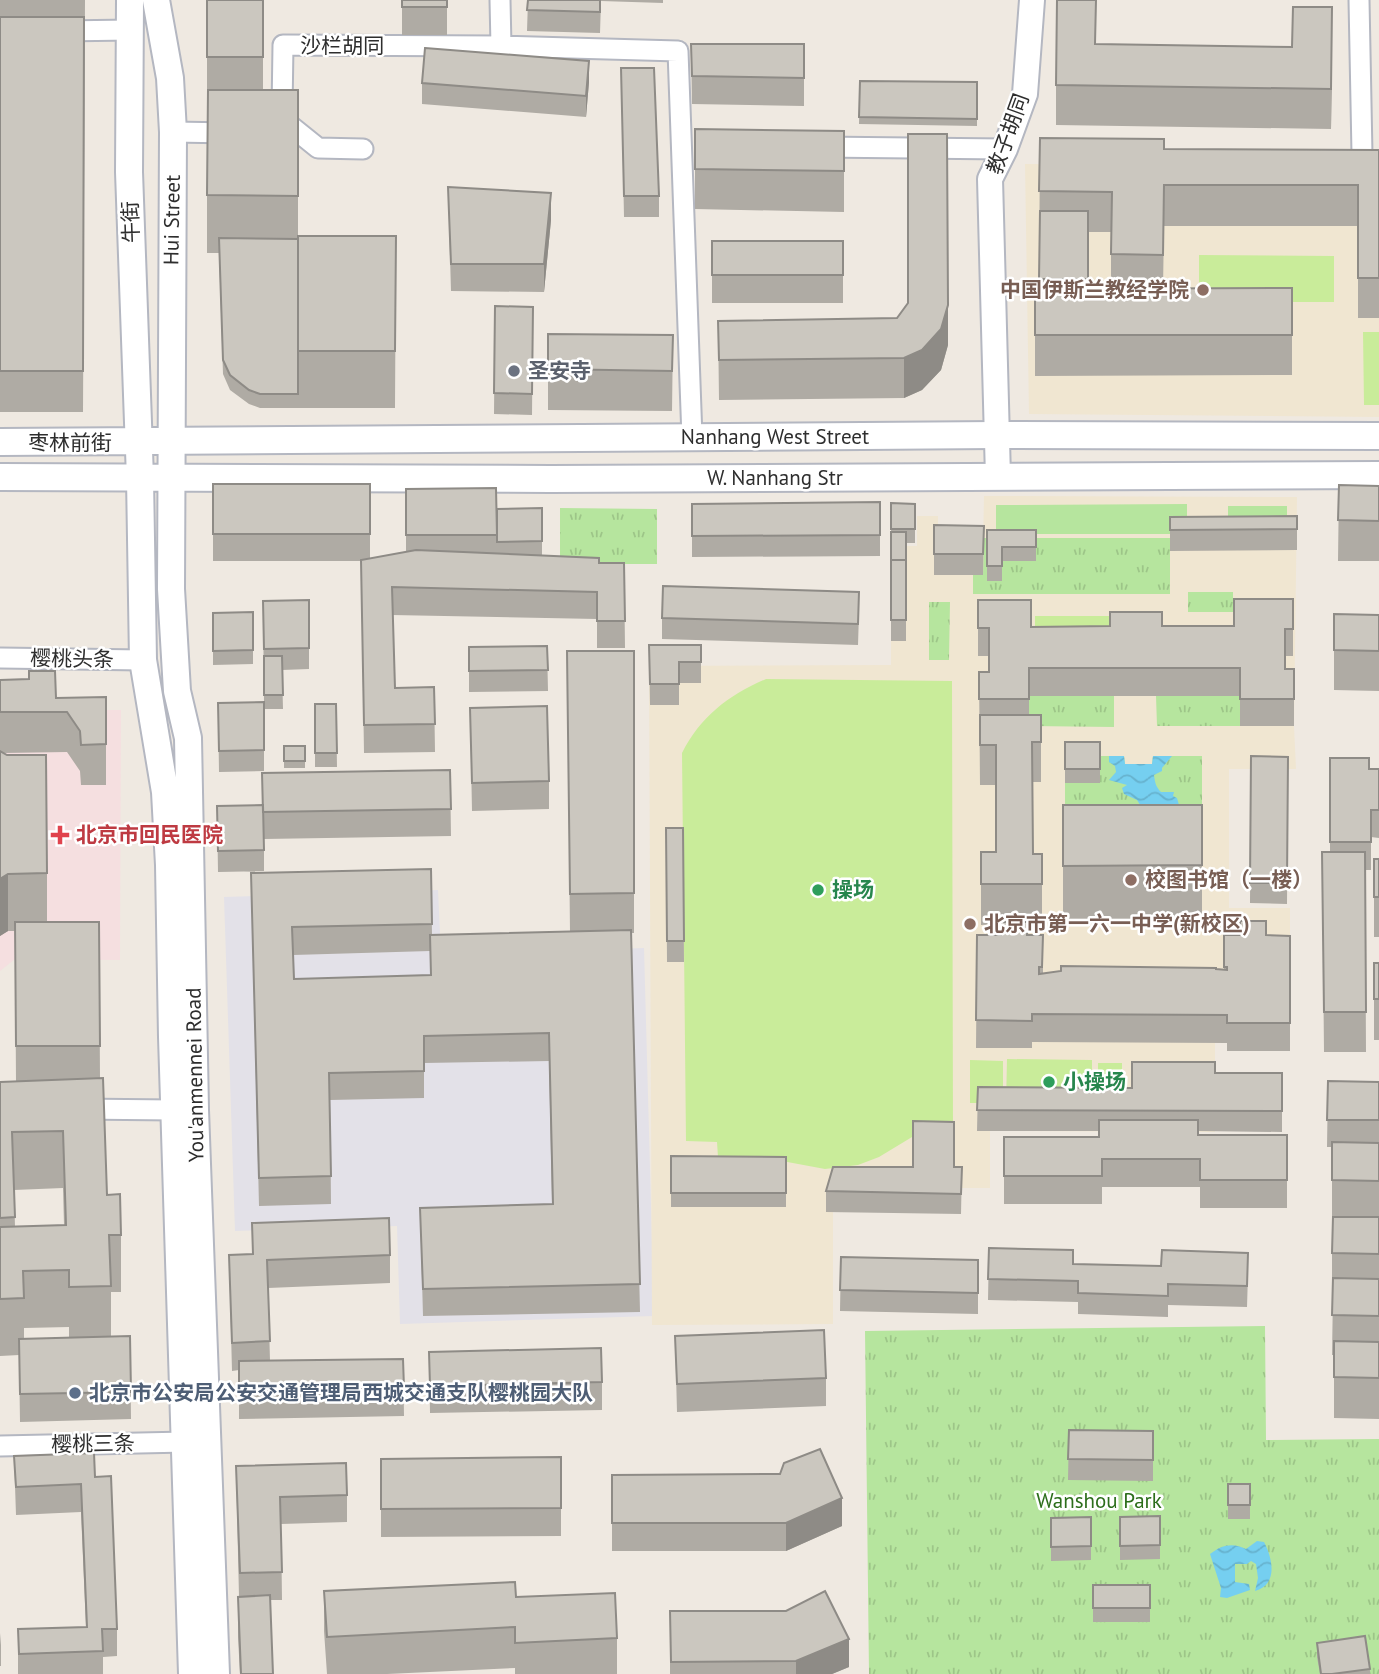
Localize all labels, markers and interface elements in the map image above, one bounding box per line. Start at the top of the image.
street label: 沙栏胡同 [300,32,384,59]
street label: 教子胡同 [980,90,1035,178]
street label: Hui Street [157,175,186,265]
street label: 牛街 [116,201,145,243]
place label: 中国伊斯兰教经学院 [1000,276,1189,303]
marker: 中国伊斯兰教经学院 [1195,282,1211,298]
place label: 圣安寺 [528,357,591,384]
marker: 圣安寺 [506,363,522,379]
street label: Nanhang West Street [681,423,869,450]
street label: 枣林前街 [28,429,112,456]
street label: W. Nanhang Str [707,464,843,491]
street label: 樱桃头条 [30,644,114,673]
place label: 北京市回民医院 [76,821,223,848]
marker: 北京市回民医院 [50,825,70,845]
place label: 校图书馆（一楼） [1145,866,1313,893]
marker: 校图书馆（一楼） [1123,872,1139,888]
place label: 操场 [832,876,874,903]
marker: 操场 [810,882,826,898]
place label: 北京市第一六一中学(新校区) [984,910,1250,937]
marker: 北京市第一六一中学(新校区) [962,916,978,932]
street label: You'anmennei Road [179,987,210,1163]
place label: 小操场 [1063,1068,1126,1095]
marker: 小操场 [1041,1074,1057,1090]
place label: 北京市公安局公安交通管理局西城交通支队樱桃园大队 [89,1379,593,1406]
marker: 北京市公安局公安交通管理局西城交通支队樱桃园大队 [67,1385,83,1401]
street label: 樱桃三条 [51,1429,135,1458]
park label: Wanshou Park [1036,1487,1162,1514]

